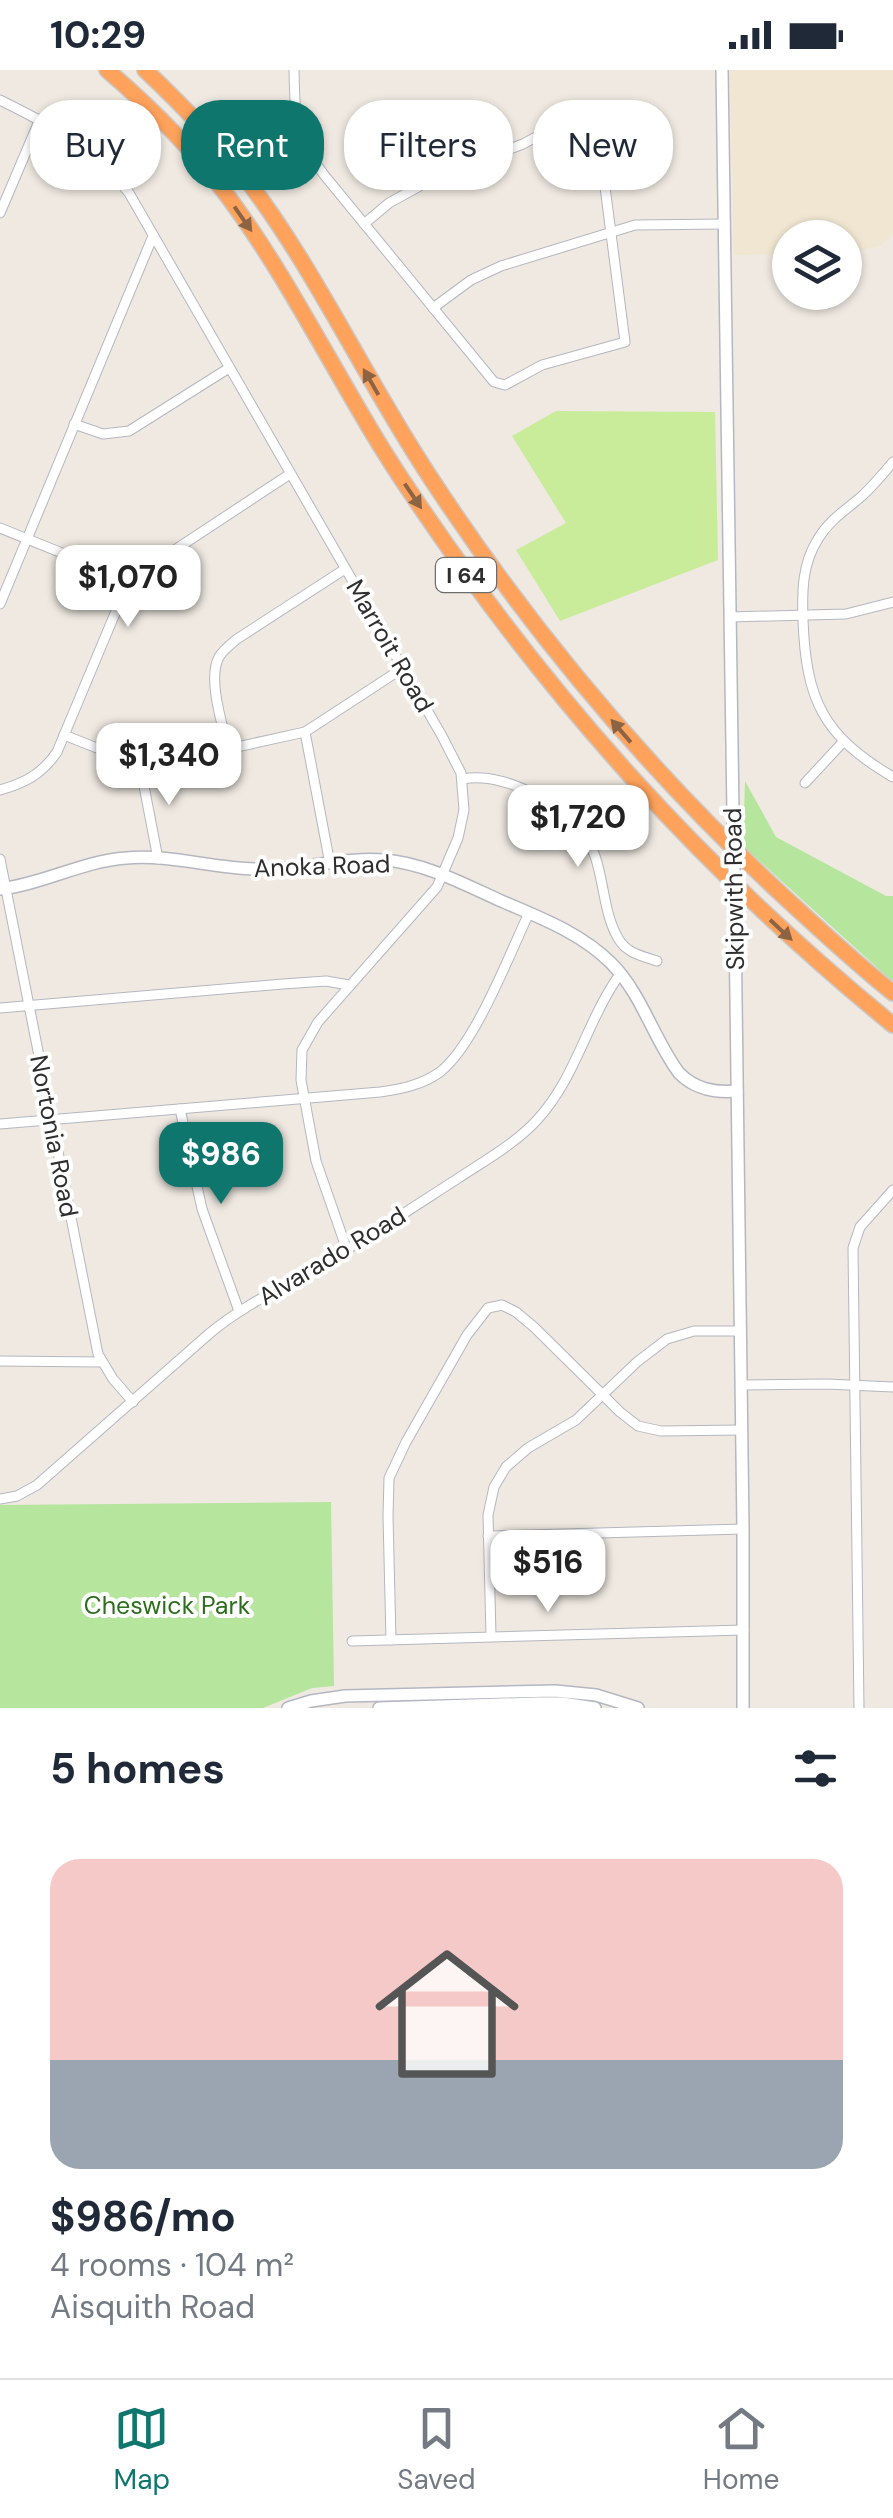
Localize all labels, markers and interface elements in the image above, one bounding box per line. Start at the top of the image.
text: 10:29 [50,10,146,60]
chip: Buy [30,100,161,190]
chip: Rent [181,100,324,190]
chip: Filters [344,100,513,190]
chip: New [533,100,673,190]
one-way arrow [233,206,252,232]
map controls [772,220,862,310]
button: layers [772,220,862,310]
one-way arrow [363,368,381,396]
one-way arrow [403,483,422,510]
pin: $1,070 [47,545,209,630]
text: $1,070 [78,556,178,598]
road number: I 64 [436,558,496,592]
street label: Marroit Road [339,574,441,718]
one-way arrow [611,719,633,744]
pin: $1,340 [88,723,250,808]
text: $1,340 [118,734,220,776]
pin: $1,720 [497,785,659,870]
text: $1,720 [530,796,626,838]
street label: Skipwith Road [716,808,752,970]
street label: Anoka Road [253,847,391,885]
one-way arrow [768,918,792,941]
street label: Nortonia Road [22,1052,86,1220]
pin: $986 [162,1122,280,1207]
text: $986 [181,1133,261,1175]
street label: Alvarado Road [252,1199,412,1313]
pin: $516 [489,1530,607,1615]
text: $516 [512,1541,584,1583]
park label: Cheswick Park [84,1589,251,1622]
text: 5 homes [50,1741,225,1796]
icon: filters [788,1741,843,1796]
icon: home [357,1924,537,2104]
text: $986/mo [50,2189,236,2244]
text: 4 rooms · 104 m² [50,2244,294,2286]
text: Aisquith Road [50,2286,255,2328]
tab: Map [114,2401,170,2498]
tab: Saved [397,2401,476,2498]
tab: Home [703,2401,779,2498]

